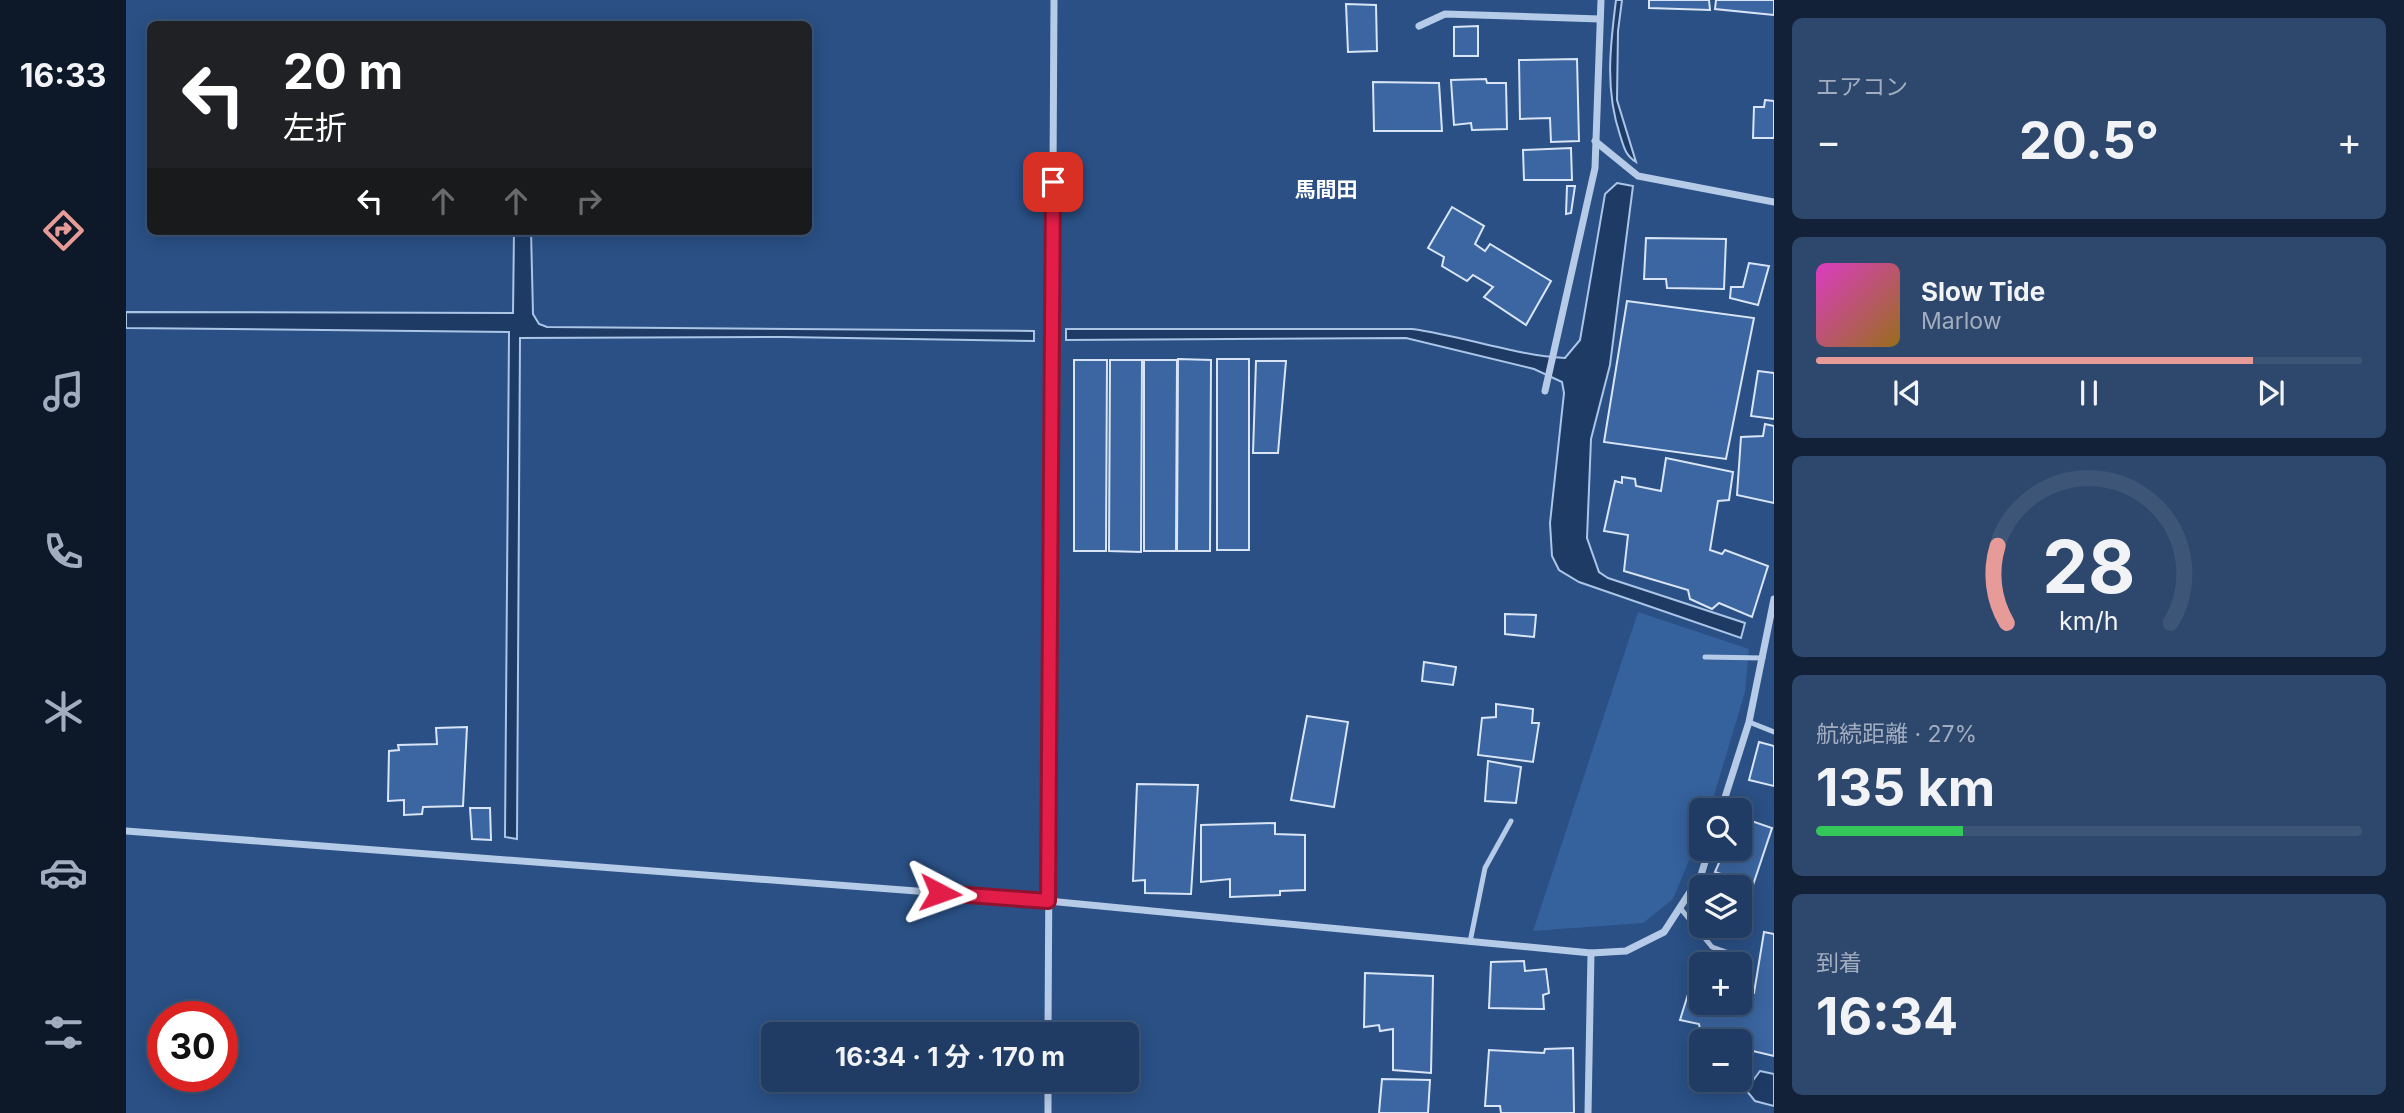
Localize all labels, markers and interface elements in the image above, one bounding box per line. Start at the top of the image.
text: 20 m [283,42,403,101]
icon: left [168,49,259,140]
text: 16:33 [20,56,106,95]
text: エアコン [1816,73,1908,101]
text: 左折 [283,108,347,147]
text: 20.5° [2019,109,2159,172]
text: − [1816,118,1841,164]
text: + [2337,118,2362,164]
pin [1023,152,1083,212]
icon: arrive [1034,163,1072,201]
district label: 馬間田 [1295,177,1358,202]
icon: left [351,182,389,220]
icon: ahead [424,182,462,220]
icon: ahead [497,182,535,220]
icon: right [570,182,608,220]
icon: directions [39,206,88,255]
text: Slow Tide [1921,276,2045,307]
text: Marlow [1921,307,2001,335]
icon: music [39,367,88,416]
icon: previous [1888,374,1926,412]
icon: pause [2070,374,2108,412]
icon: next [2252,374,2290,412]
text: 28 [2042,522,2136,611]
icon: phone [39,527,88,576]
text: km/h [2059,605,2119,635]
icon: climate [39,687,88,736]
text: 航続距離 · 27% [1816,720,1977,748]
text: 135 km [1816,756,1995,819]
map controls [1689,798,1752,1092]
button: search [1689,798,1752,861]
icon: car [39,848,88,897]
position arrow [903,856,977,930]
button: layers [1689,875,1752,938]
text: 到着 [1816,949,1862,977]
button: + [1689,952,1752,1015]
text: 16:34 [1816,985,1958,1048]
speed limit sign: 30 [147,1001,238,1092]
icon: filters [39,1008,88,1057]
button: − [1689,1029,1752,1092]
text: 16:34 · 1 分 · 170 m [835,1041,1065,1072]

